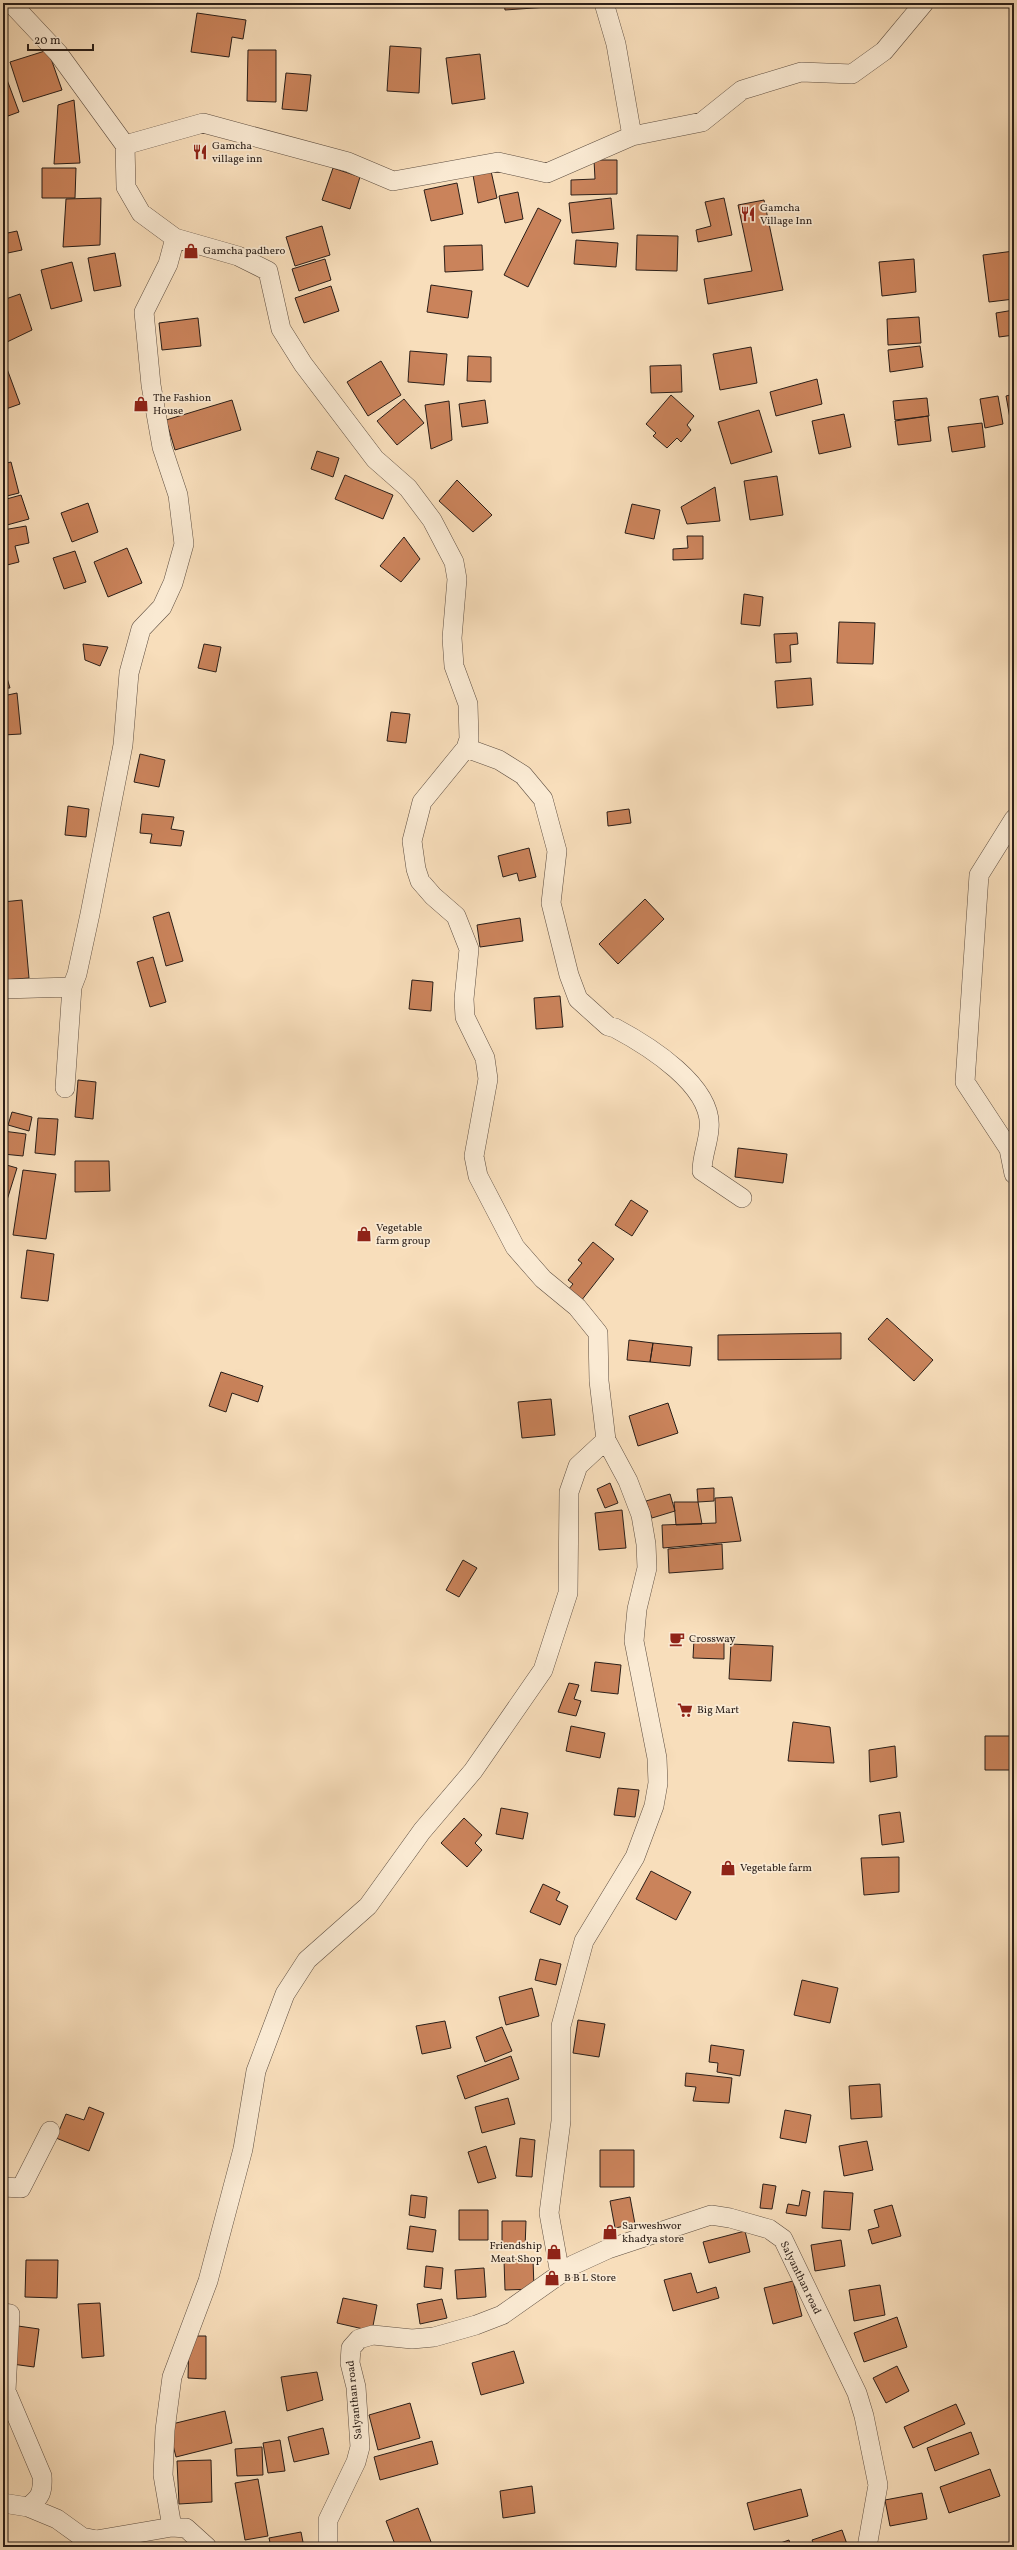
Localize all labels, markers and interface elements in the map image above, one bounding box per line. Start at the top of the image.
scale bar [28,26,93,52]
text: 20 m [34,33,61,49]
place label: Gamcha village inn [212,139,263,167]
restaurant icon: Gamcha village inn [191,143,209,161]
place label: Gamcha Village Inn [760,201,813,229]
restaurant icon: Gamcha Village Inn [739,205,757,223]
shop icon: Gamcha padhero [182,242,200,260]
place label: Gamcha padhero [203,244,285,259]
place label: The Fashion House [153,391,212,419]
shop icon: The Fashion House [132,395,150,413]
place label: Vegetable farm group [376,1221,430,1249]
shop icon: Vegetable farm group [355,1225,373,1243]
cafe icon: Crossway [668,1630,686,1648]
place label: Crossway [689,1632,736,1647]
supermarket icon: Big Mart [676,1701,694,1719]
place label: Big Mart [697,1703,739,1718]
shop icon: Vegetable farm [719,1859,737,1877]
place label: Vegetable farm [740,1861,812,1876]
place label: Sarweshwor khadya store [622,2219,684,2247]
shop icon: Sarweshwor khadya store [601,2223,619,2241]
place label: Friendship Meat Shop [489,2239,542,2267]
street label: Salyanthan road [776,2239,824,2317]
shop icon: Friendship Meat Shop [545,2243,563,2261]
shop icon: B B L Store [543,2269,561,2287]
place label: B B L Store [564,2271,616,2286]
street label: Salyanthan road [343,2360,367,2440]

